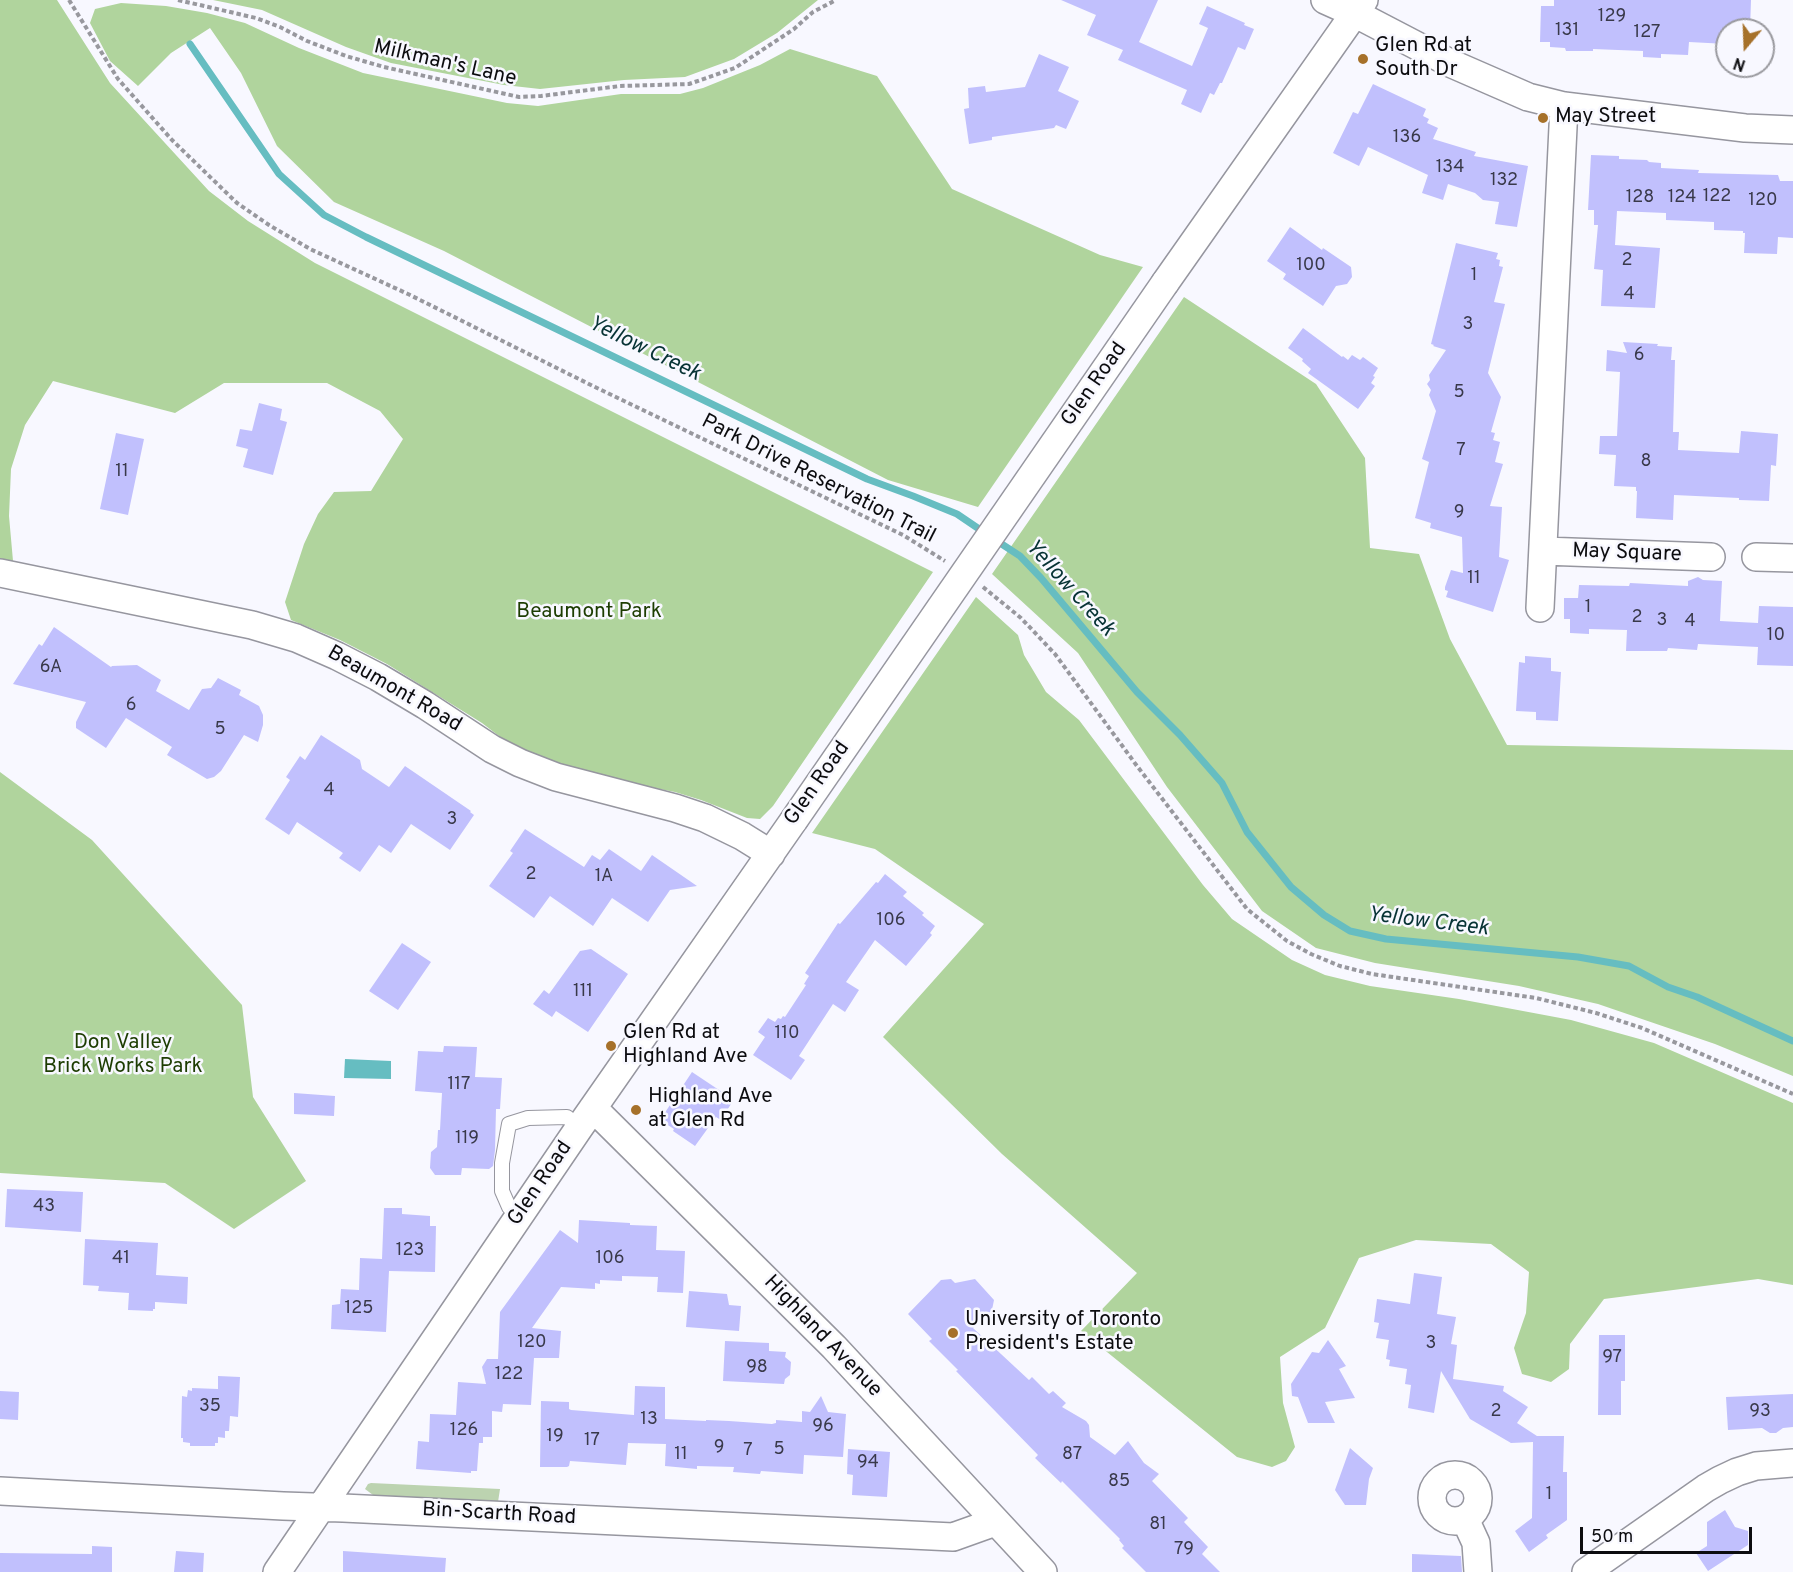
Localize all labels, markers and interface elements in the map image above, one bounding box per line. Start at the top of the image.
house number: 129 [1598,6,1626,28]
north arrow [1715,18,1775,78]
house number: 131 [1555,20,1579,42]
house number: 127 [1634,22,1660,44]
place label: Glen Rd at South Dr [1375,34,1472,84]
street label: Milkman's Lane [371,35,519,93]
marker: Glen Rd at South Dr [1356,52,1370,66]
text: N [1731,52,1748,74]
place label: May Street [1555,105,1656,131]
marker: May Street [1536,111,1550,125]
house number: 136 [1393,127,1421,149]
house number: 134 [1436,157,1464,179]
house number: 132 [1490,170,1518,192]
house number: 122 [1703,186,1731,208]
house number: 128 [1626,187,1654,209]
house number: 124 [1668,187,1696,209]
house number: 120 [1748,190,1778,212]
house number: 2 [1621,250,1633,272]
house number: 100 [1296,255,1326,277]
house number: 1 [1471,265,1477,287]
house number: 4 [1623,284,1635,306]
water label: Yellow Creek [584,312,704,388]
house number: 3 [1463,314,1473,336]
street label: Glen Road [1057,338,1133,432]
house number: 6 [1634,345,1644,367]
house number: 5 [1453,382,1465,404]
street label: Park Drive Reservation Trail [697,410,939,550]
house number: 7 [1456,440,1466,462]
house number: 8 [1641,451,1651,473]
house number: 11 [115,461,129,483]
house number: 9 [1454,502,1464,524]
water label: Yellow Creek [1019,535,1119,643]
street label: May Square [1572,539,1682,569]
house number: 11 [1467,568,1481,590]
house number: 1 [1585,597,1591,619]
park label: Beaumont Park [516,600,662,626]
house number: 2 [1631,607,1643,629]
house number: 3 [1657,610,1667,632]
house number: 4 [1684,611,1696,633]
house number: 10 [1767,625,1785,647]
street label: Beaumont Road [322,641,466,739]
house number: 6A [40,657,62,679]
house number: 6 [126,695,136,717]
house number: 5 [214,719,226,741]
street label: Glen Road [780,737,856,831]
house number: 4 [323,780,335,802]
house number: 3 [447,809,457,831]
house number: 2 [525,864,537,886]
house number: 1A [595,866,613,888]
water label: Yellow Creek [1366,903,1490,943]
house number: 106 [876,910,906,932]
house number: 111 [573,981,593,1003]
place label: Glen Rd at Highland Ave [623,1021,748,1071]
house number: 110 [775,1023,799,1045]
park label: Don Valley Brick Works Park [43,1031,203,1081]
marker: Glen Rd at Highland Ave [604,1039,618,1053]
house number: 117 [448,1074,470,1096]
place label: Highland Ave at Glen Rd [648,1085,773,1135]
marker: Highland Ave at Glen Rd [629,1103,643,1117]
house number: 119 [455,1128,479,1150]
street label: Glen Road [503,1137,579,1231]
house number: 43 [33,1196,55,1218]
house number: 123 [396,1240,424,1262]
house number: 41 [112,1248,130,1270]
house number: 106 [595,1248,625,1270]
street label: Highland Avenue [758,1271,886,1403]
house number: 125 [345,1298,373,1320]
place label: University of Toronto President's Estate [965,1308,1161,1358]
marker: University of Toronto President's Estate [946,1326,960,1340]
house number: 120 [517,1332,547,1354]
house number: 3 [1426,1333,1436,1355]
house number: 97 [1602,1347,1622,1369]
house number: 98 [746,1357,768,1379]
house number: 122 [495,1364,523,1386]
house number: 35 [199,1396,221,1418]
house number: 2 [1490,1401,1502,1423]
house number: 93 [1749,1401,1771,1423]
house number: 13 [640,1409,658,1431]
house number: 96 [812,1416,834,1438]
house number: 126 [450,1420,478,1442]
house number: 19 [546,1426,564,1448]
house number: 17 [584,1430,600,1452]
house number: 9 [714,1437,724,1459]
house number: 5 [773,1439,785,1461]
house number: 7 [743,1440,753,1462]
house number: 11 [674,1444,688,1466]
house number: 87 [1062,1444,1082,1466]
house number: 94 [857,1452,879,1474]
house number: 85 [1108,1471,1130,1493]
house number: 1 [1546,1484,1552,1506]
street label: Bin-Scarth Road [421,1498,577,1532]
house number: 81 [1149,1514,1167,1536]
scale bar [1583,1515,1756,1553]
text: 50 m [1591,1526,1633,1549]
house number: 79 [1174,1539,1194,1561]

